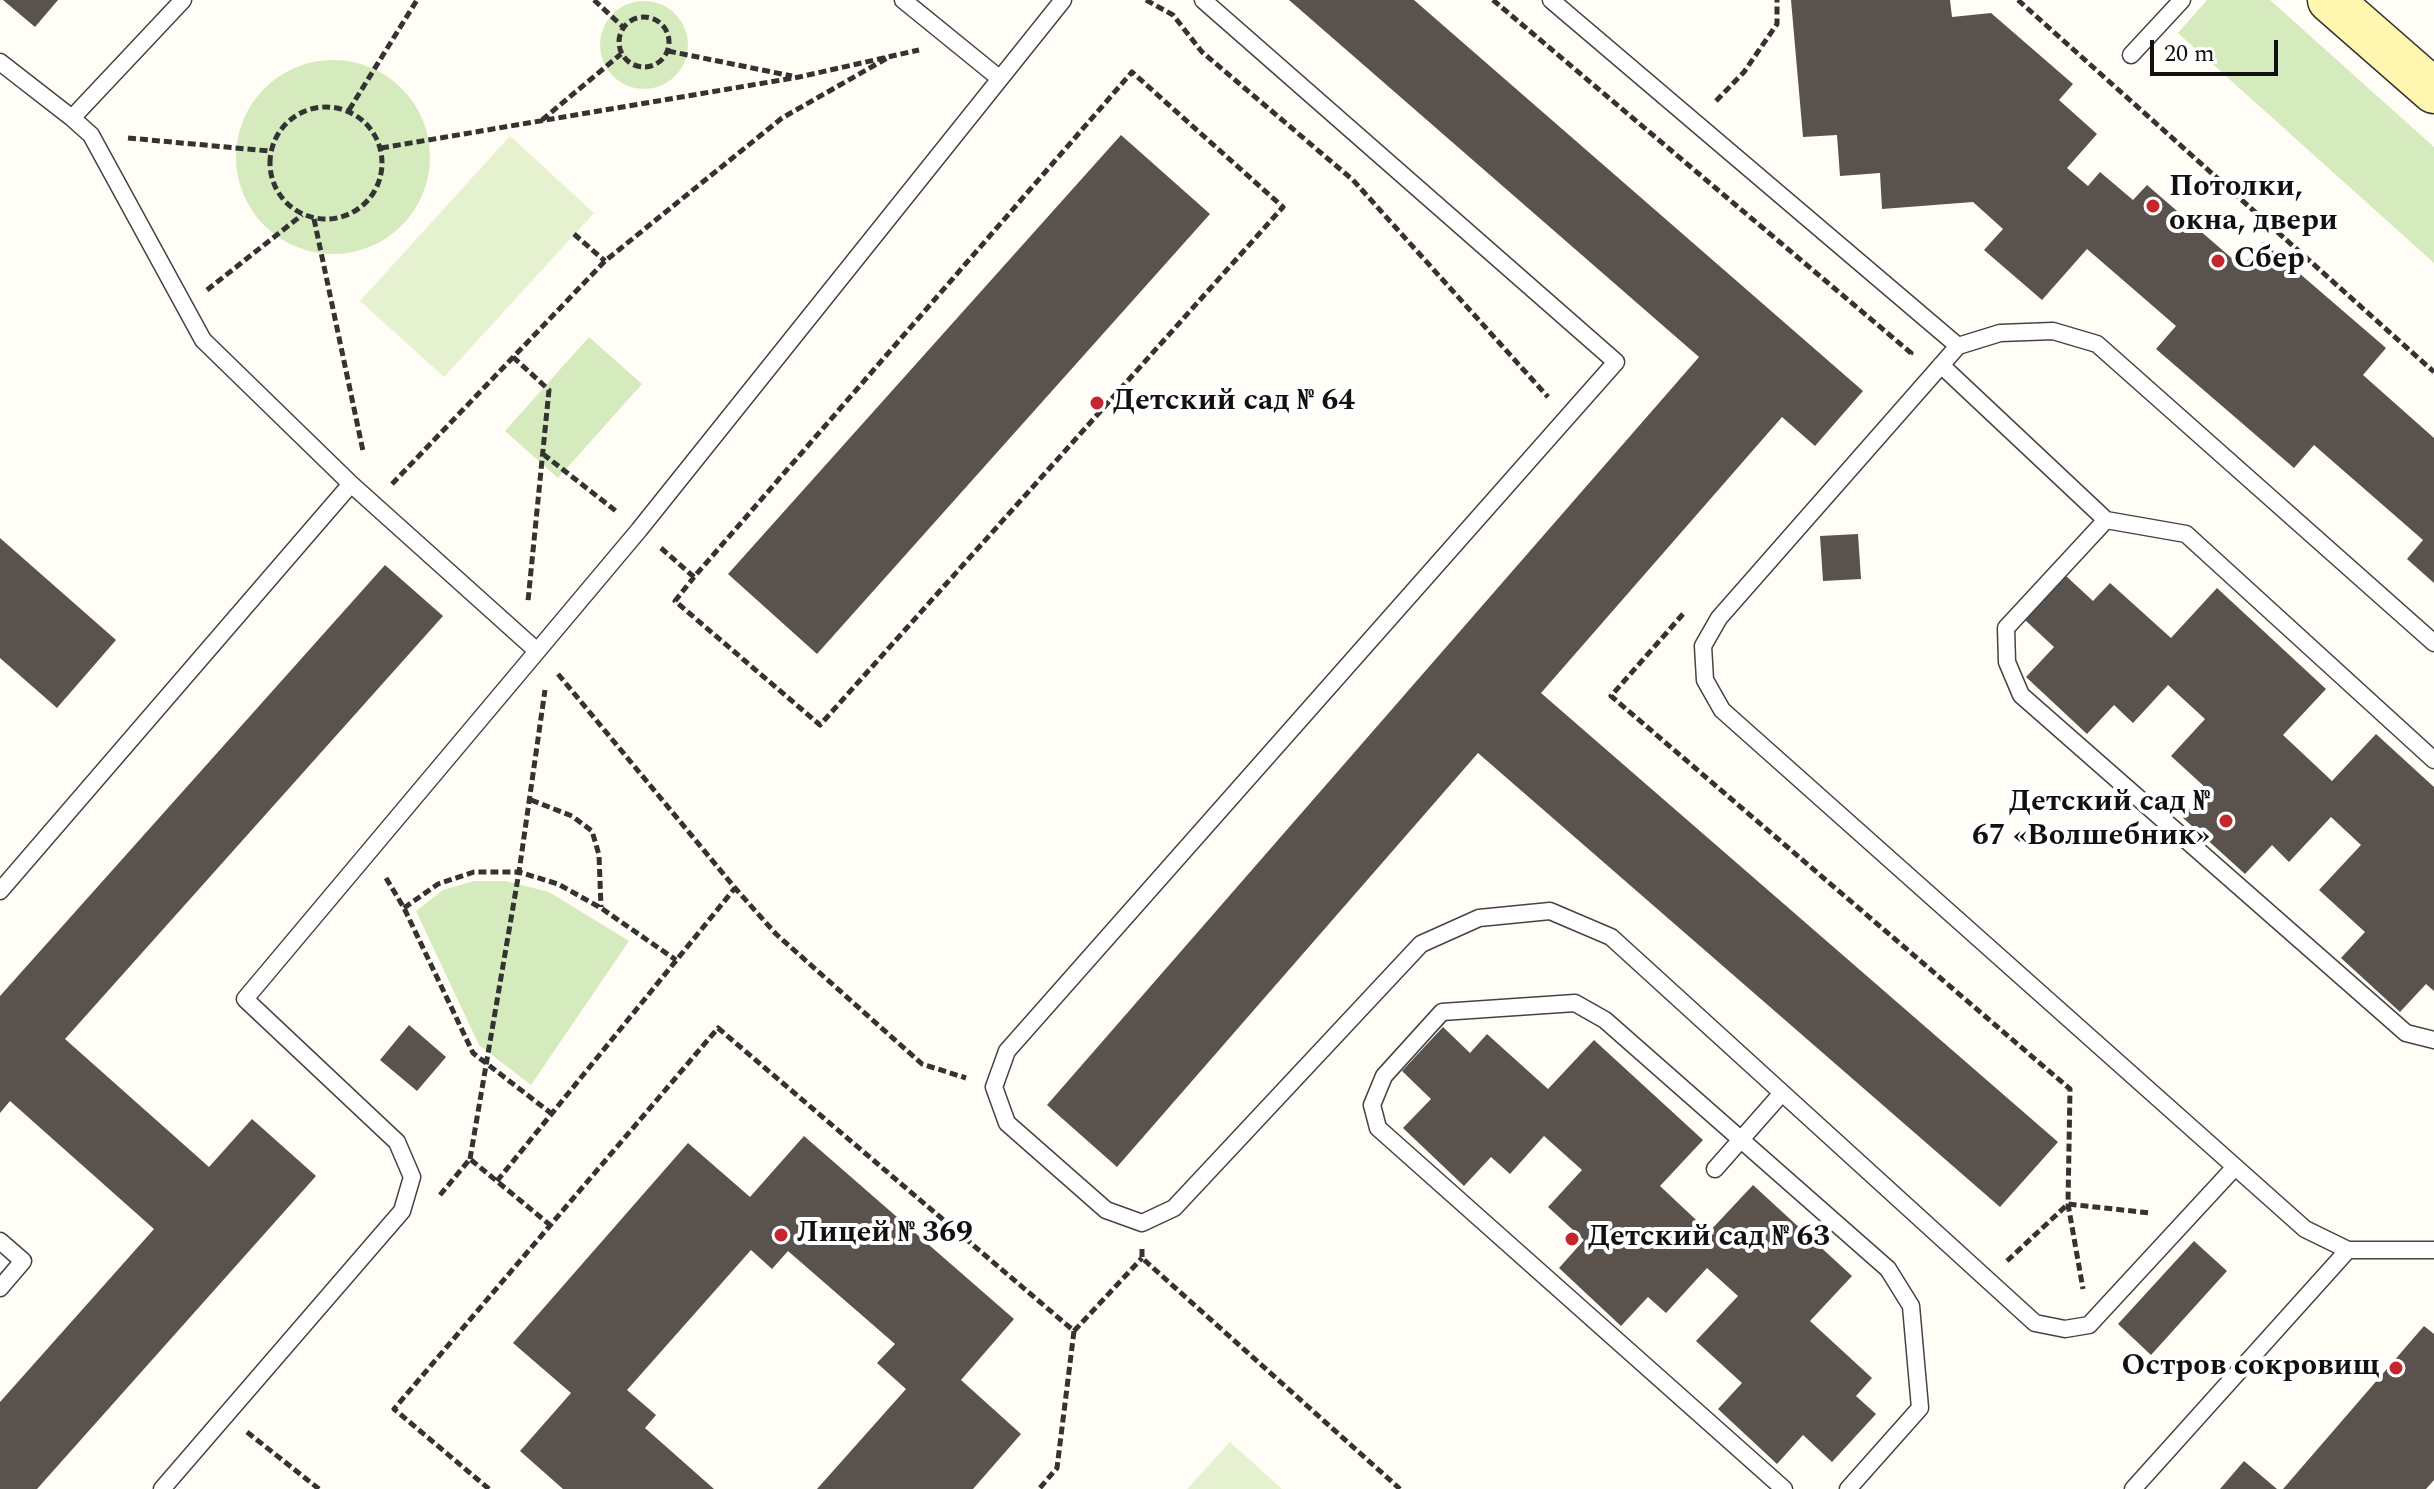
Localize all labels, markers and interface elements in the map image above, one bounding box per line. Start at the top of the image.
scale bar [2154,24,2282,74]
text: 20 m [2164,36,2215,72]
place label: Потолки, окна, двери [2169,171,2338,242]
marker: Потолки, окна, двери [2144,197,2162,215]
place label: Сбер [2234,243,2305,279]
marker: Сбер [2209,252,2227,270]
place label: Детский сад № 64 [1113,385,1355,421]
marker: Детский сад № 64 [1088,394,1106,412]
place label: Детский сад № 67 «Волшебник» [1972,786,2210,856]
marker: Детский сад № 67 «Волшебник» [2217,812,2235,830]
place label: Лицей № 369 [797,1217,973,1253]
place label: Детский сад № 63 [1588,1221,1830,1257]
marker: Лицей № 369 [772,1226,790,1244]
marker: Детский сад № 63 [1563,1230,1581,1248]
place label: Остров сокровищ [2122,1350,2380,1386]
marker: Остров сокровищ [2387,1359,2405,1377]

